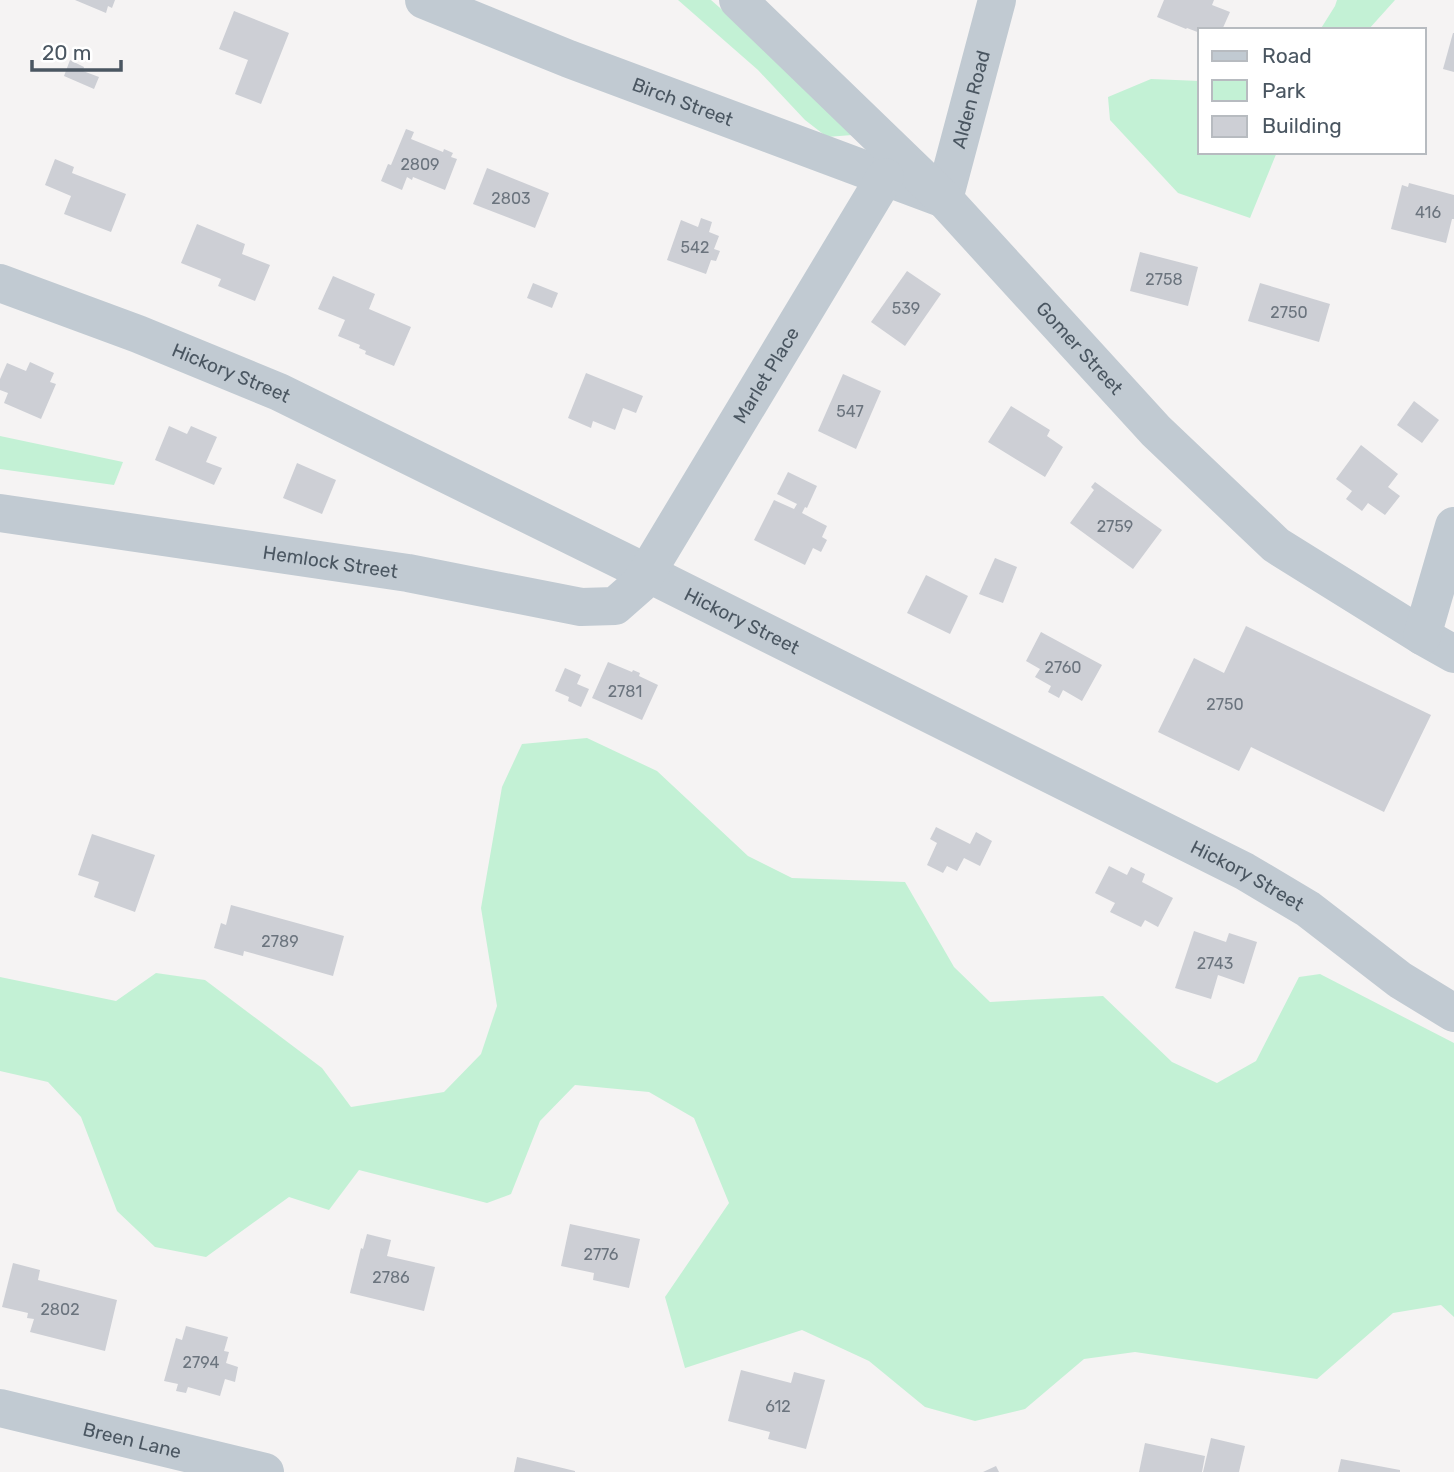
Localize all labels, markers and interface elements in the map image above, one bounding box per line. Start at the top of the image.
scale bar [32,28,121,72]
legend [1198,28,1426,154]
text: 20 m [42,40,91,65]
text: Road [1262,43,1312,68]
street label: Alden Road [947,48,995,151]
street label: Birch Street [629,73,737,131]
text: Park [1262,78,1306,103]
text: Building [1262,113,1342,138]
house number: 2809 [400,155,440,174]
house number: 2803 [491,189,531,208]
house number: 416 [1415,203,1441,222]
house number: 542 [681,238,709,257]
house number: 2758 [1145,270,1183,289]
street label: Gomer Street [1031,297,1128,400]
house number: 539 [892,299,920,318]
house number: 2750 [1270,303,1308,322]
street label: Marlet Place [728,323,804,428]
street label: Hickory Street [169,338,295,408]
house number: 547 [836,402,864,421]
house number: 2759 [1097,517,1133,536]
street label: Hemlock Street [261,541,400,583]
street label: Hickory Street [680,583,804,660]
house number: 2760 [1045,658,1081,677]
house number: 2781 [608,682,642,701]
house number: 2750 [1206,695,1244,714]
street label: Hickory Street [1187,835,1309,916]
house number: 2789 [261,932,299,951]
house number: 2743 [1197,954,1233,973]
house number: 2776 [584,1245,619,1264]
house number: 2786 [372,1268,410,1287]
house number: 2802 [40,1300,80,1319]
house number: 2794 [183,1353,219,1372]
house number: 612 [765,1397,791,1416]
street label: Breen Lane [81,1417,184,1463]

